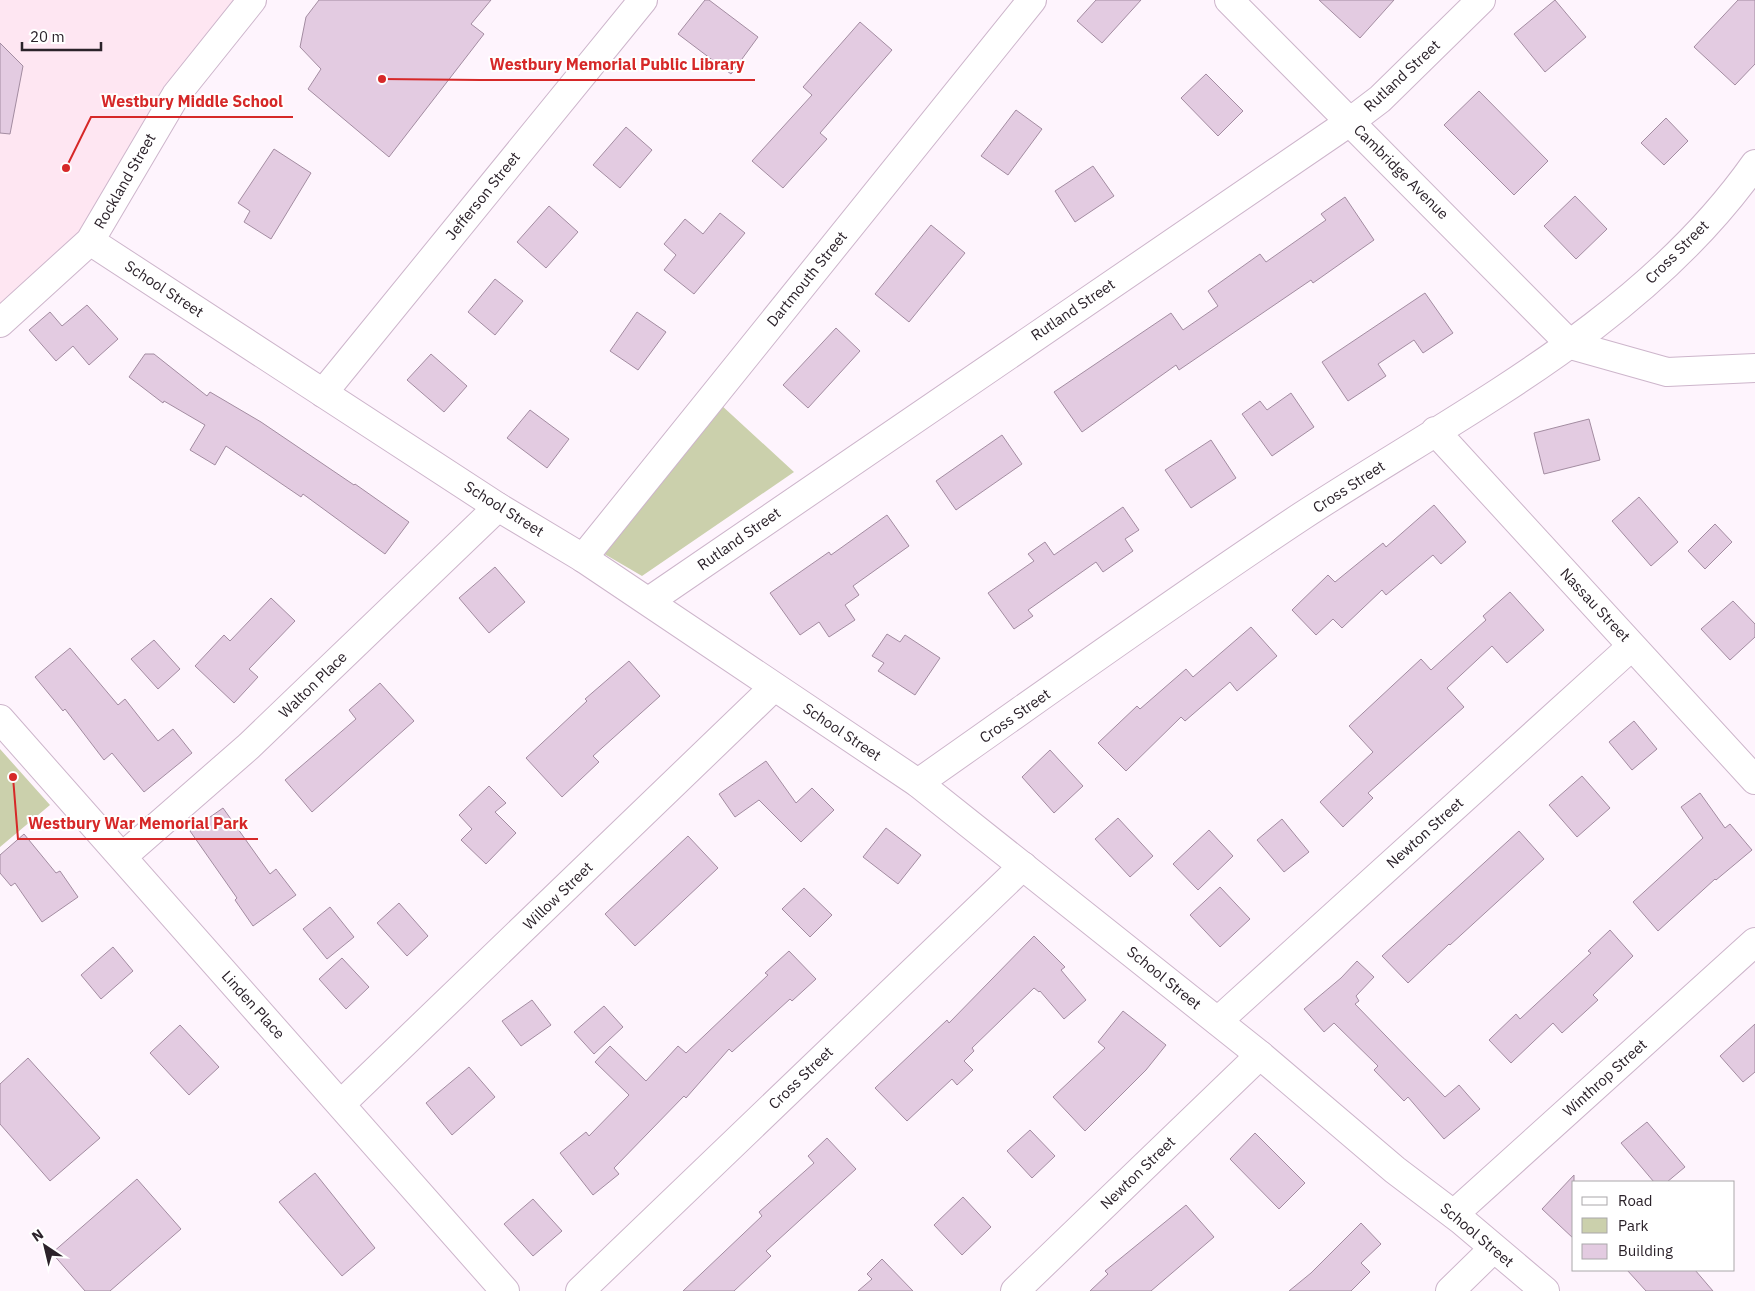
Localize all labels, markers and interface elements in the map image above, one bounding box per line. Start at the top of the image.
scale bar [22,20,101,52]
text: 20 m [30,27,65,46]
street label: Rutland Street [1360,35,1444,116]
callout: Westbury Memorial Public Library [480,49,755,80]
text: Westbury Memorial Public Library [489,54,745,74]
callout: Westbury Middle School [91,86,293,117]
text: Westbury Middle School [101,91,283,111]
street label: Cambridge Avenue [1350,120,1453,223]
street label: Rockland Street [90,130,160,232]
street label: Jefferson Street [441,148,524,244]
street label: Cross Street [1641,216,1712,287]
street label: Dartmouth Street [762,227,851,330]
street label: School Street [121,256,207,321]
street label: Rutland Street [1027,274,1118,345]
street label: Cross Street [1309,456,1388,517]
street label: School Street [461,477,548,541]
street label: Rutland Street [693,503,784,574]
street label: Nassau Street [1556,564,1634,646]
street label: Walton Place [274,647,351,722]
street label: Cross Street [976,684,1054,747]
street label: School Street [800,698,885,765]
street label: Newton Street [1382,793,1467,872]
callout: Westbury War Memorial Park [18,808,258,839]
text: Westbury War Memorial Park [28,813,249,833]
street label: Willow Street [519,858,597,934]
street label: School Street [1123,942,1205,1013]
street label: Linden Place [218,966,289,1043]
street label: Winthrop Street [1559,1035,1651,1120]
street label: Cross Street [764,1042,837,1113]
street label: Newton Street [1096,1132,1179,1213]
legend [1572,1181,1735,1271]
text: Road [1618,1191,1653,1210]
street label: School Street [1437,1198,1518,1271]
text: Park [1618,1216,1648,1235]
north arrow [20,1221,70,1271]
text: N [28,1225,47,1246]
text: Building [1618,1241,1673,1260]

